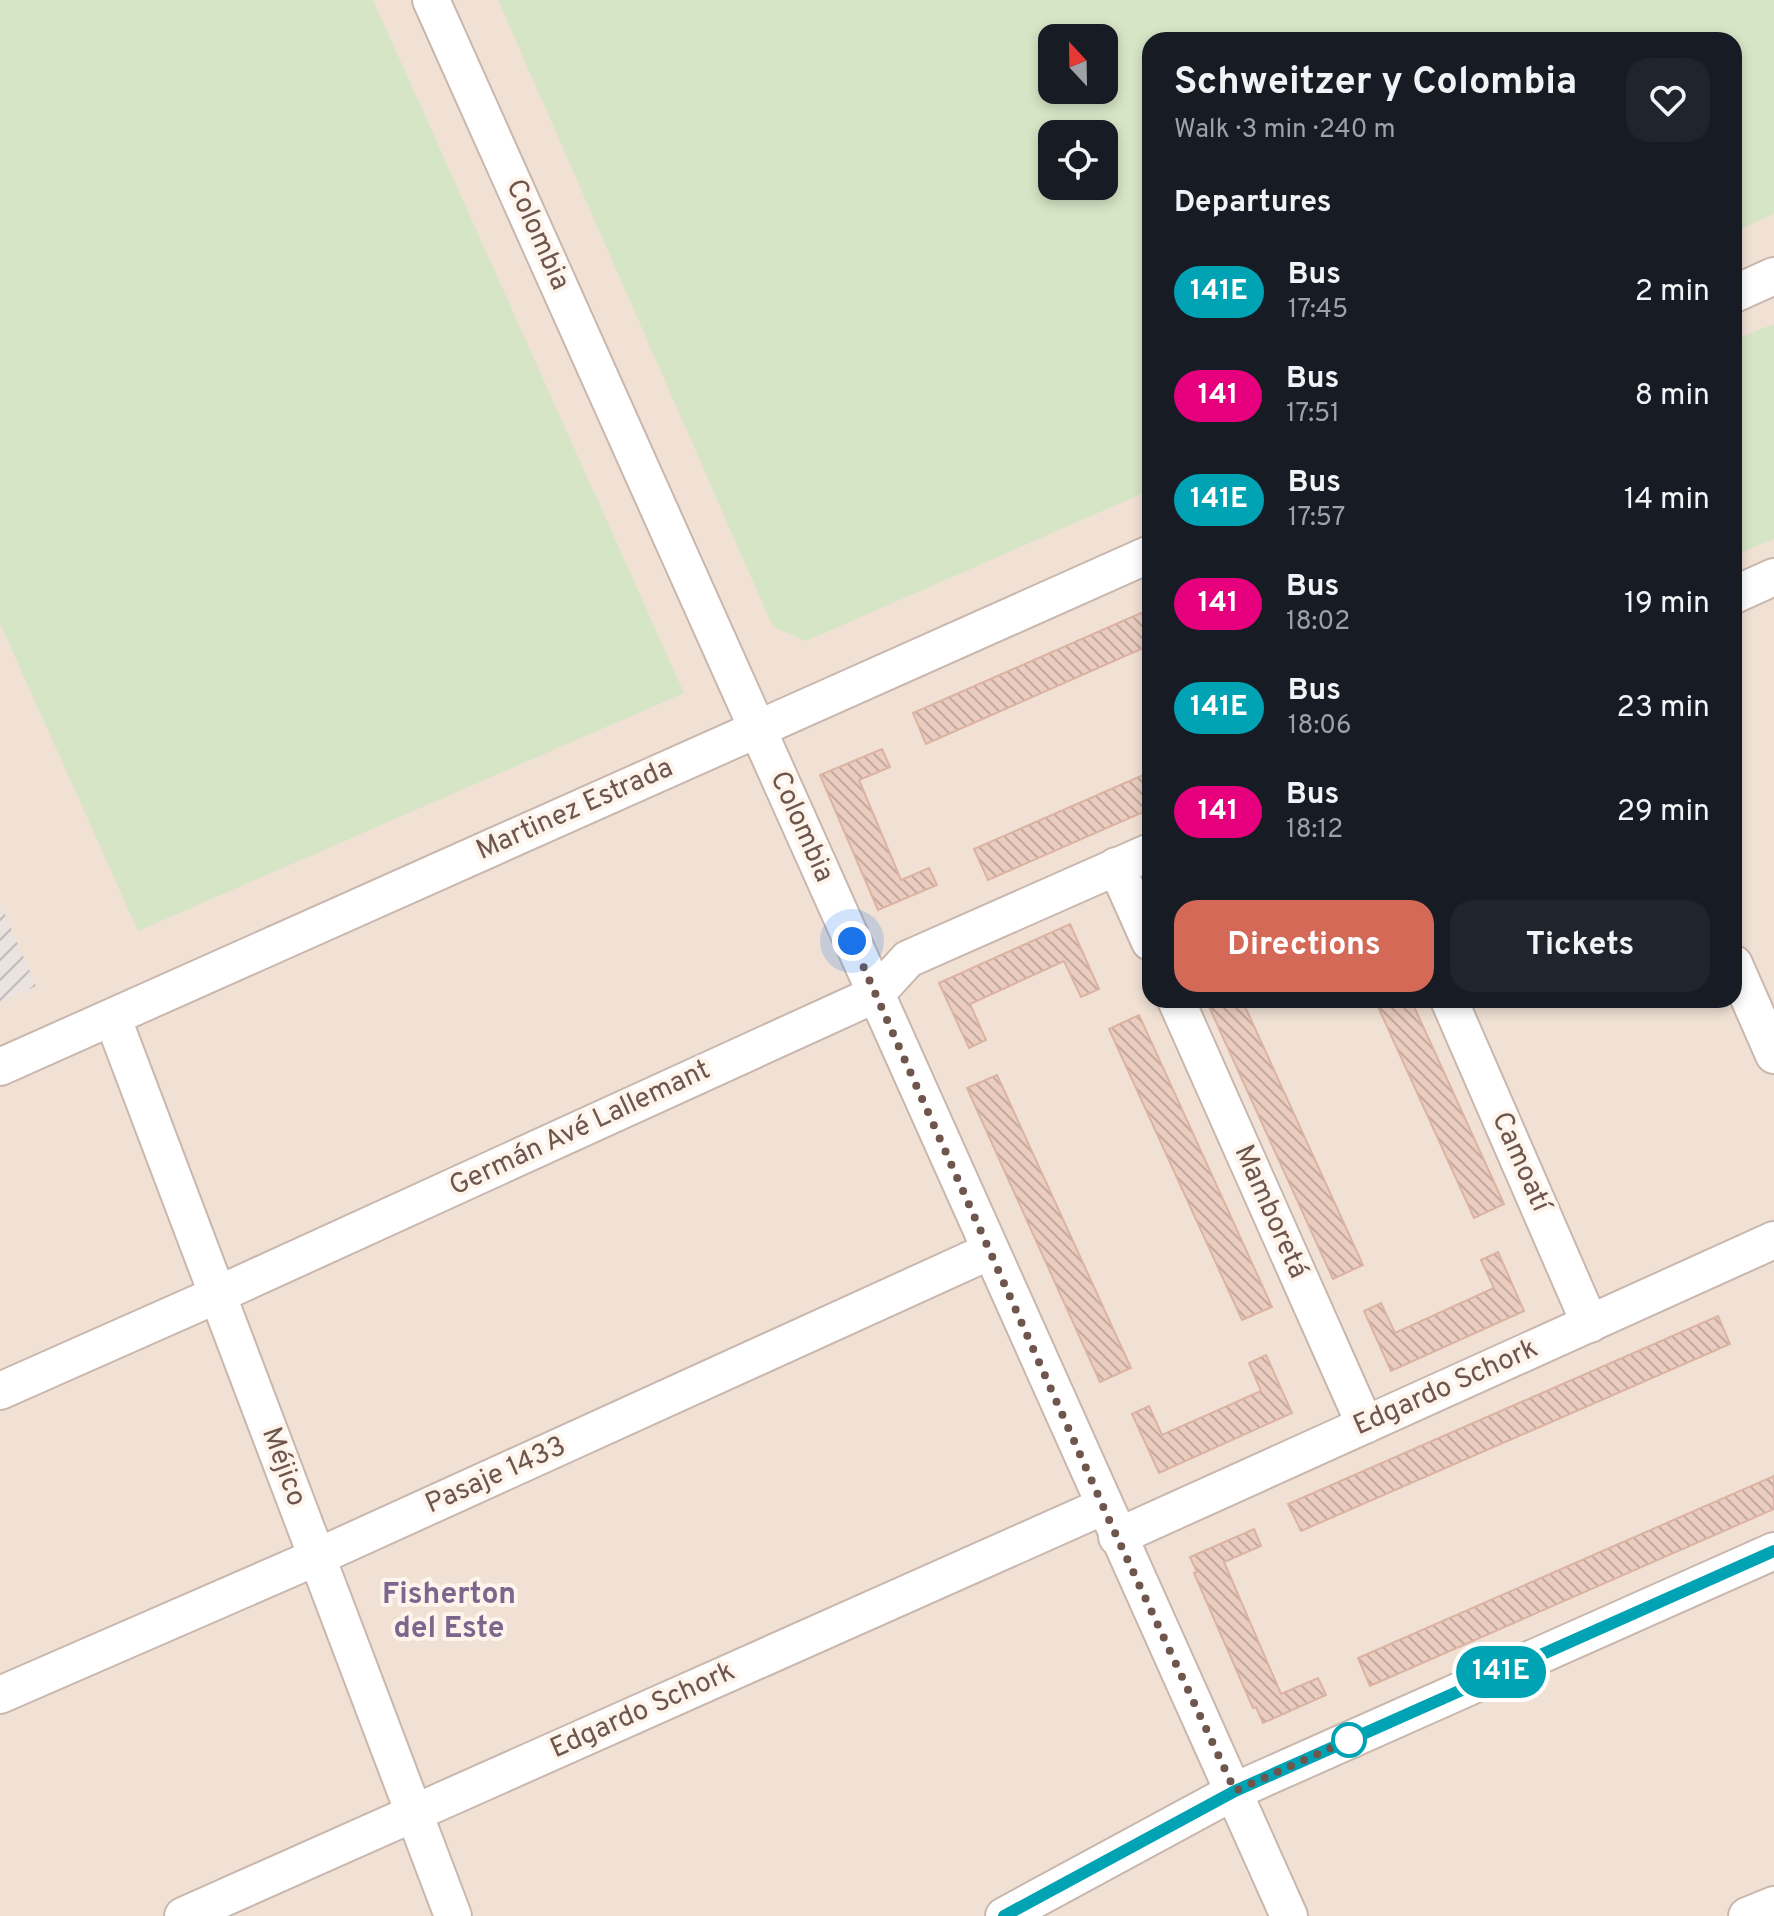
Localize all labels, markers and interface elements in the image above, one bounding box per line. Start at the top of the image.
north arrow [1038,24,1118,104]
map controls [1038,24,1118,200]
button: heart [1626,58,1710,142]
text: Schweitzer y Colombia [1174,59,1577,108]
text: Walk · 3 min · 240 m [1174,114,1396,147]
button: locate [1038,120,1118,200]
street label: Colombia [497,174,577,296]
text: Departures [1174,185,1332,222]
text: Bus [1288,257,1341,294]
text: 141E [1190,274,1248,310]
text: 2 min [1635,274,1710,311]
text: 17:45 [1288,294,1348,327]
text: Bus [1286,361,1339,398]
text: 141 [1198,378,1238,414]
text: 8 min [1635,378,1710,415]
text: 17:51 [1286,398,1340,431]
text: Bus [1288,465,1341,502]
text: 141E [1190,482,1248,518]
text: 14 min [1624,482,1710,519]
text: 17:57 [1288,502,1345,535]
text: Bus [1286,569,1339,606]
text: 141 [1198,586,1238,622]
text: 19 min [1624,586,1710,623]
text: 18:02 [1286,606,1350,639]
text: Bus [1288,673,1341,710]
text: 141E [1190,690,1248,726]
text: 23 min [1617,690,1710,727]
text: 18:06 [1288,710,1352,743]
street label: Martinez Estrada [471,751,679,869]
street label: Colombia [761,766,841,888]
text: Bus [1286,777,1339,814]
text: 141 [1198,794,1238,830]
text: 29 min [1617,794,1710,831]
text: 18:12 [1286,814,1343,847]
button: Directions [1174,900,1434,992]
button: Tickets [1450,900,1710,992]
your location [832,921,872,961]
street label: Germán Avé Lallemant [444,1053,716,1205]
street label: Camoatí [1482,1107,1559,1220]
street label: Mamboretá [1225,1140,1315,1284]
street label: Edgardo Schork [1348,1331,1544,1445]
street label: Méjico [252,1422,314,1512]
street label: Pasaje 1433 [420,1429,572,1523]
district label: Fisherton del Este [382,1577,516,1648]
line badge: 141E [1445,1646,1557,1698]
street label: Edgardo Schork [545,1654,741,1768]
text: 141E [1472,1654,1530,1690]
unlabelled marker [1332,1723,1366,1757]

